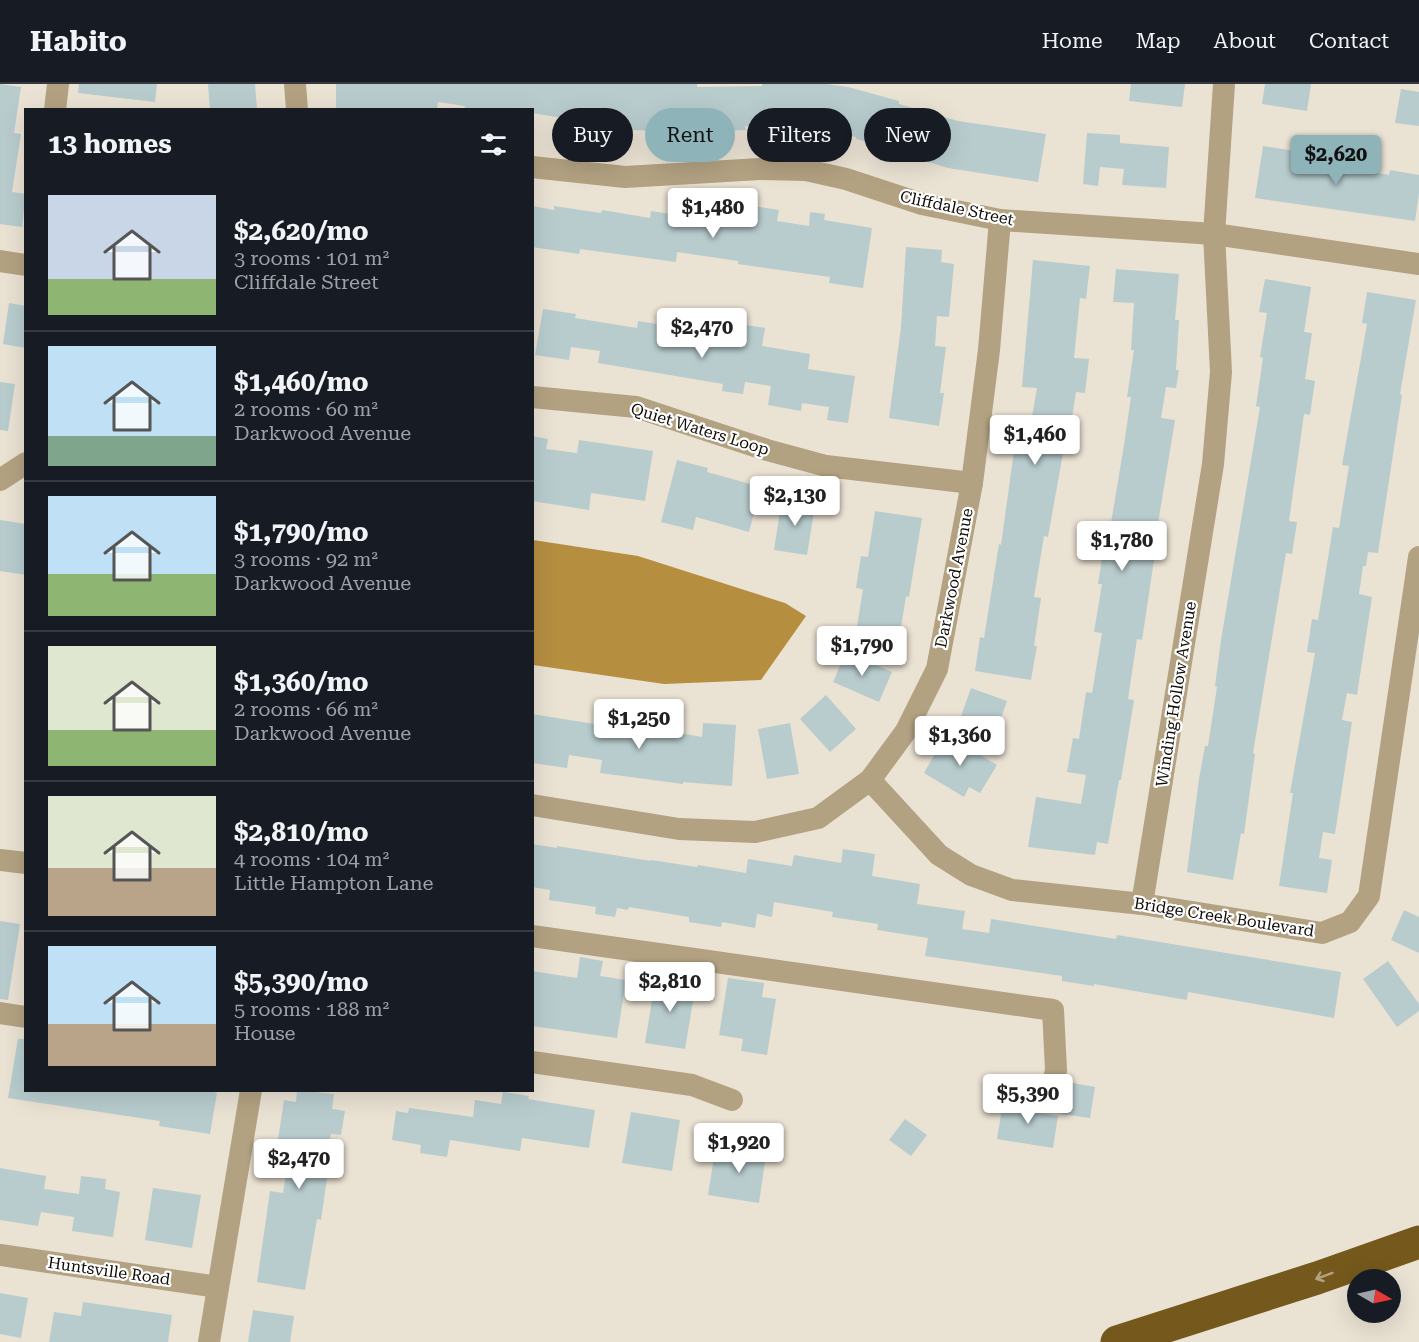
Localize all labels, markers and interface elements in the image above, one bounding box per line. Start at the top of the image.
text: Habito [30,25,127,58]
text: Home [1042,29,1103,53]
text: Map [1136,29,1181,53]
text: About [1214,29,1276,53]
text: Contact [1309,29,1389,53]
chip: Buy [552,108,633,162]
chip: Rent [645,108,735,162]
chip: Filters [747,108,852,162]
chip: New [864,108,951,162]
icon: filters [477,128,510,161]
text: 13 homes [48,129,172,159]
pin: $2,620 [1287,135,1385,186]
text: $2,620 [1305,142,1367,166]
street label: Cliffdale Street [898,187,1016,229]
pin: $1,480 [664,188,762,239]
text: $1,480 [682,195,744,219]
text: $2,620/mo [234,216,369,246]
icon: home [96,219,168,291]
text: 3 rooms · 101 m² [234,246,389,270]
text: Cliffdale Street [234,270,379,294]
pin: $2,470 [653,308,751,359]
text: $2,470 [671,315,733,339]
text: $1,460/mo [234,367,369,397]
icon: home [96,370,168,442]
text: 2 rooms · 60 m² [234,397,378,421]
street label: Quiet Waters Loop [629,399,771,459]
pin: $1,460 [986,415,1084,466]
text: Darkwood Avenue [234,421,411,445]
text: $1,460 [1004,422,1066,446]
pin: $2,130 [746,476,844,527]
text: $2,130 [764,483,826,507]
street label: Darkwood Avenue [931,506,977,649]
text: $1,790/mo [234,517,369,547]
icon: home [96,520,168,592]
pin: $1,780 [1073,521,1171,572]
text: $1,780 [1091,528,1153,552]
text: 3 rooms · 92 m² [234,547,378,571]
text: Darkwood Avenue [234,571,411,595]
street label: Winding Hollow Avenue [1152,600,1200,788]
pin: $1,790 [813,626,911,677]
text: $1,790 [831,633,893,657]
text: $1,360/mo [234,667,369,697]
icon: home [96,670,168,742]
text: 2 rooms · 66 m² [234,697,378,721]
pin: $1,250 [590,699,688,750]
text: $1,250 [608,706,670,730]
pin: $1,360 [911,716,1009,767]
text: Darkwood Avenue [234,721,411,745]
text: $1,360 [929,723,991,747]
text: $2,810/mo [234,817,369,847]
icon: home [96,820,168,892]
text: 4 rooms · 104 m² [234,847,389,871]
text: Little Hampton Lane [234,871,434,895]
street label: Bridge Creek Boulevard [1133,893,1315,941]
pin: $2,810 [621,962,719,1013]
text: $5,390/mo [234,967,369,997]
text: $2,810 [639,969,701,993]
icon: home [96,970,168,1042]
text: 5 rooms · 188 m² [234,997,389,1021]
text: House [234,1021,296,1045]
pin: $5,390 [979,1074,1077,1125]
text: $5,390 [997,1081,1059,1105]
pin: $1,920 [690,1123,788,1174]
text: $1,920 [708,1130,770,1154]
pin: $2,470 [250,1139,348,1190]
text: $2,470 [268,1146,330,1170]
street label: Huntsville Road [47,1253,171,1289]
north arrow [1347,1269,1401,1323]
map controls [1347,1269,1401,1323]
one-way arrow [1316,1271,1334,1282]

